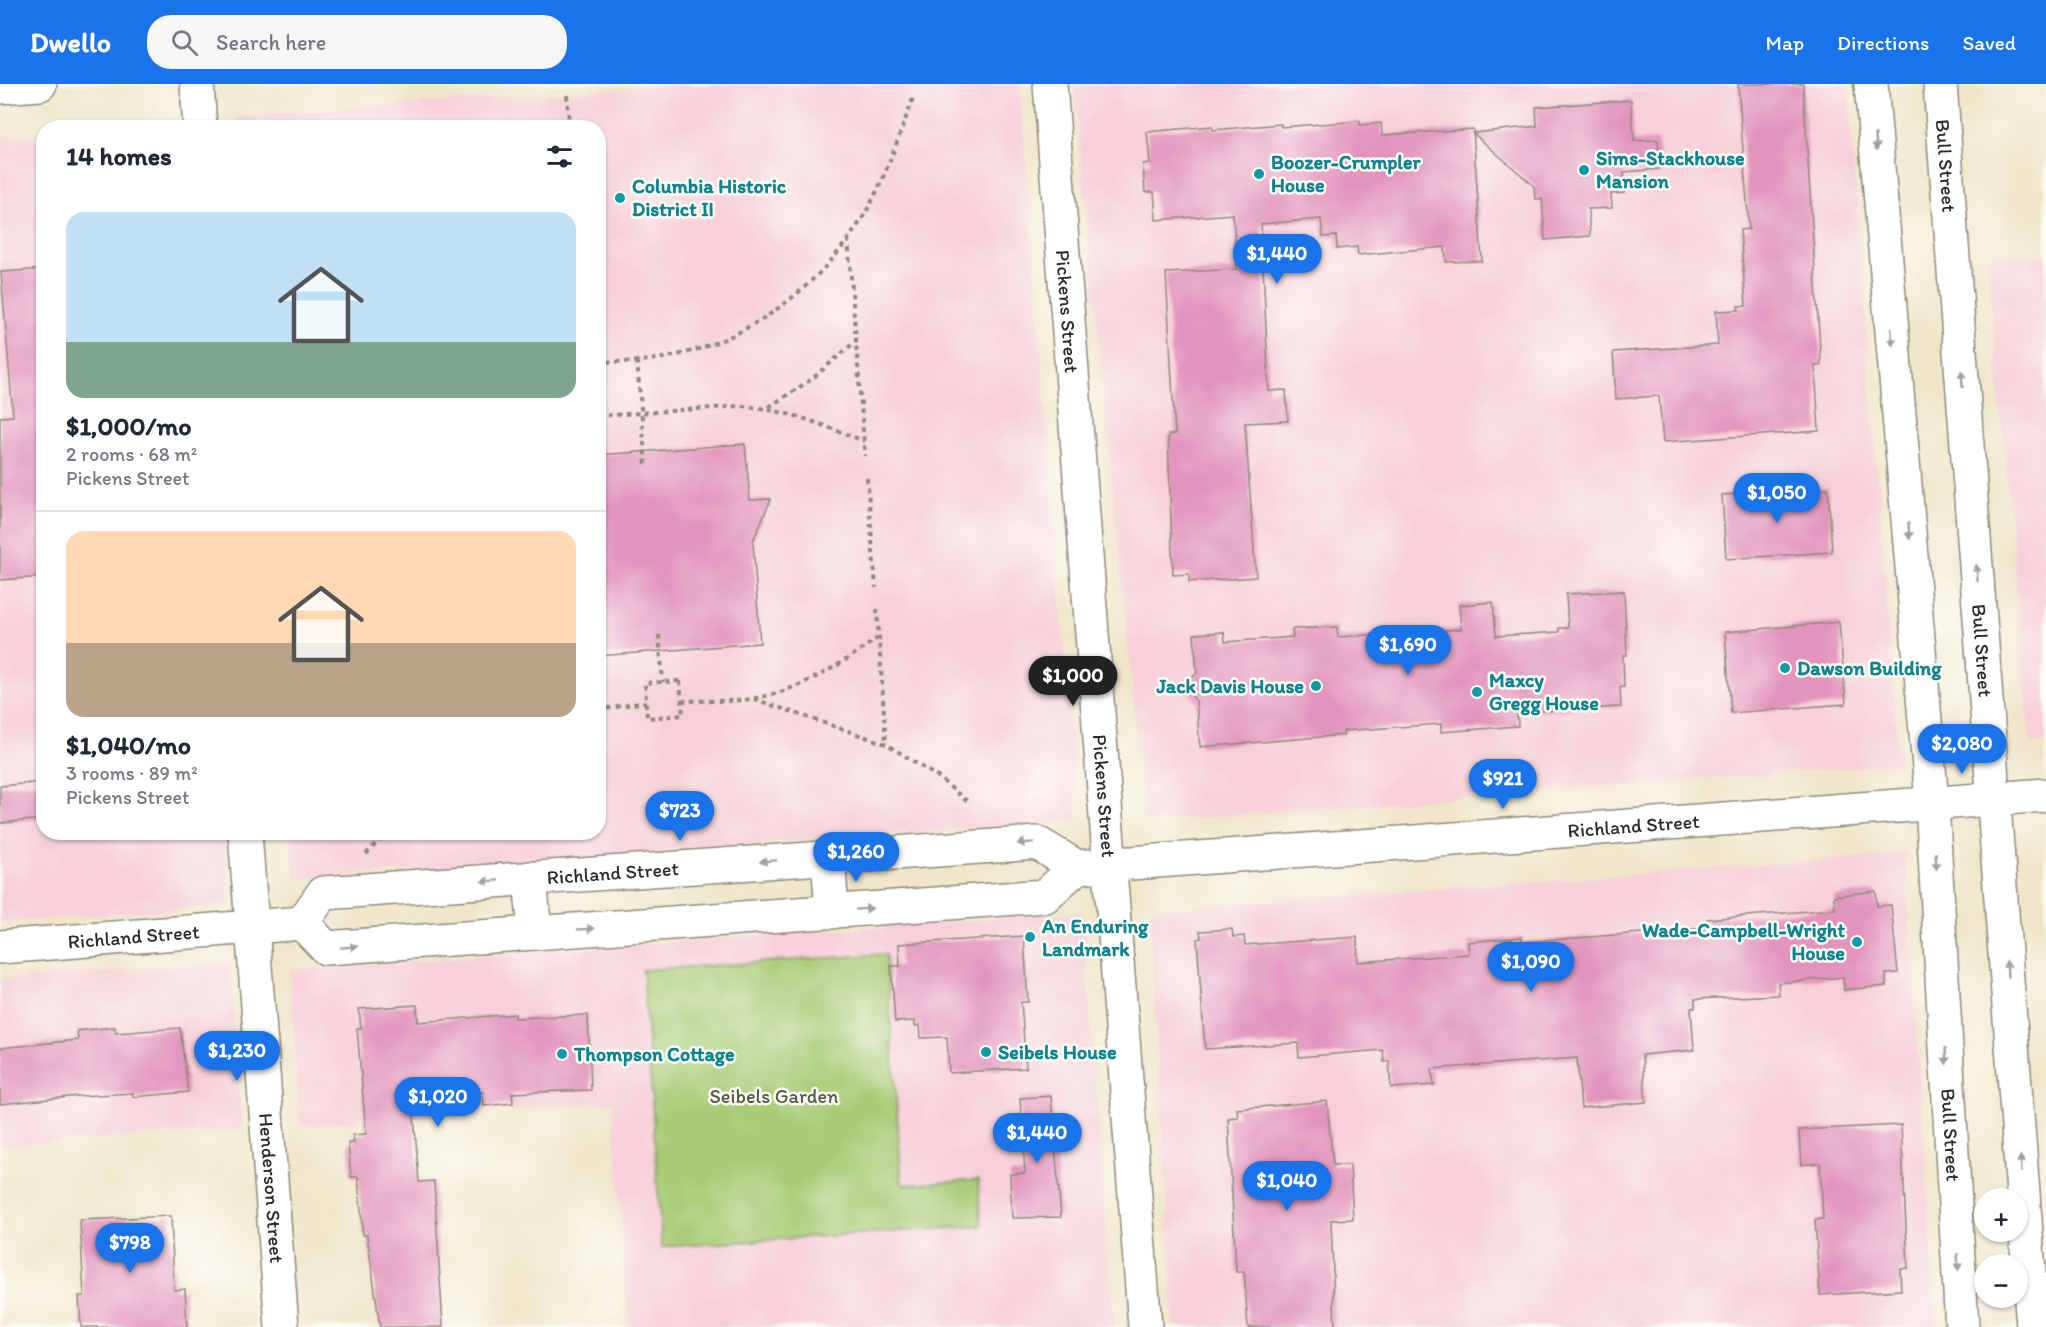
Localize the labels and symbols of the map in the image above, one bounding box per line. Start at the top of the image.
street label: Bull Street [1931,118,1962,214]
one-way arrow [1871,133,1881,152]
place label: Sims-Stackhouse Mansion [1596,146,1745,193]
place label: Boozer-Crumpler House [1271,150,1421,197]
marker: Sims-Stackhouse Mansion [1577,163,1591,177]
marker: Boozer-Crumpler House [1252,167,1266,181]
place label: Columbia Historic District II [632,174,787,221]
marker: Columbia Historic District II [613,191,627,205]
pin: $1,440 [1228,234,1326,285]
street label: Pickens Street [1051,249,1084,374]
one-way arrow [1888,327,1897,346]
one-way arrow [1958,369,1967,388]
pin: $1,050 [1728,473,1826,524]
one-way arrow [1904,521,1914,540]
one-way arrow [1972,564,1982,583]
street label: Bull Street [1967,603,1998,698]
pin: $1,690 [1359,625,1457,676]
pin: $1,000 [1024,656,1122,707]
place label: Dawson Building [1797,656,1942,681]
marker: Dawson Building [1778,661,1792,675]
place label: Maxcy Gregg House [1489,668,1599,716]
place label: Jack Davis House [1155,674,1304,698]
marker: Jack Davis House [1309,679,1323,693]
marker: Maxcy Gregg House [1470,685,1484,699]
pin: $2,080 [1913,724,2011,775]
street label: Pickens Street [1088,733,1121,858]
pin: $921 [1467,759,1539,810]
pin: $723 [644,791,716,842]
street label: Richland Street [1567,809,1701,843]
pin: $1,260 [807,832,905,883]
one-way arrow [1016,839,1035,848]
one-way arrow [1931,852,1940,871]
street label: Richland Street [546,856,680,889]
one-way arrow [759,856,778,866]
one-way arrow [481,876,500,885]
one-way arrow [855,905,874,914]
place label: An Enduring Landmark [1041,914,1149,961]
place label: Wade-Campbell-Wright House [1642,918,1845,965]
street label: Richland Street [67,919,201,954]
one-way arrow [576,925,595,934]
marker: An Enduring Landmark [1023,930,1037,944]
marker: Wade-Campbell-Wright House [1850,935,1864,949]
one-way arrow [340,942,359,951]
pin: $1,090 [1482,942,1580,993]
one-way arrow [2002,960,2011,979]
pin: $1,230 [188,1031,286,1082]
place label: Seibels House [998,1040,1117,1064]
place label: Thompson Cottage [573,1042,735,1067]
marker: Seibels House [979,1045,993,1059]
one-way arrow [1942,1046,1951,1065]
marker: Thompson Cottage [555,1047,569,1061]
pin: $1,020 [389,1077,487,1128]
park label: Seibels Garden [710,1084,838,1108]
street label: Bull Street [1936,1088,1966,1183]
street label: Henderson Street [254,1112,289,1264]
pin: $1,440 [988,1113,1086,1164]
one-way arrow [2016,1154,2026,1173]
pin: $1,040 [1238,1161,1336,1212]
pin: $798 [94,1223,166,1274]
one-way arrow [1954,1252,1963,1271]

